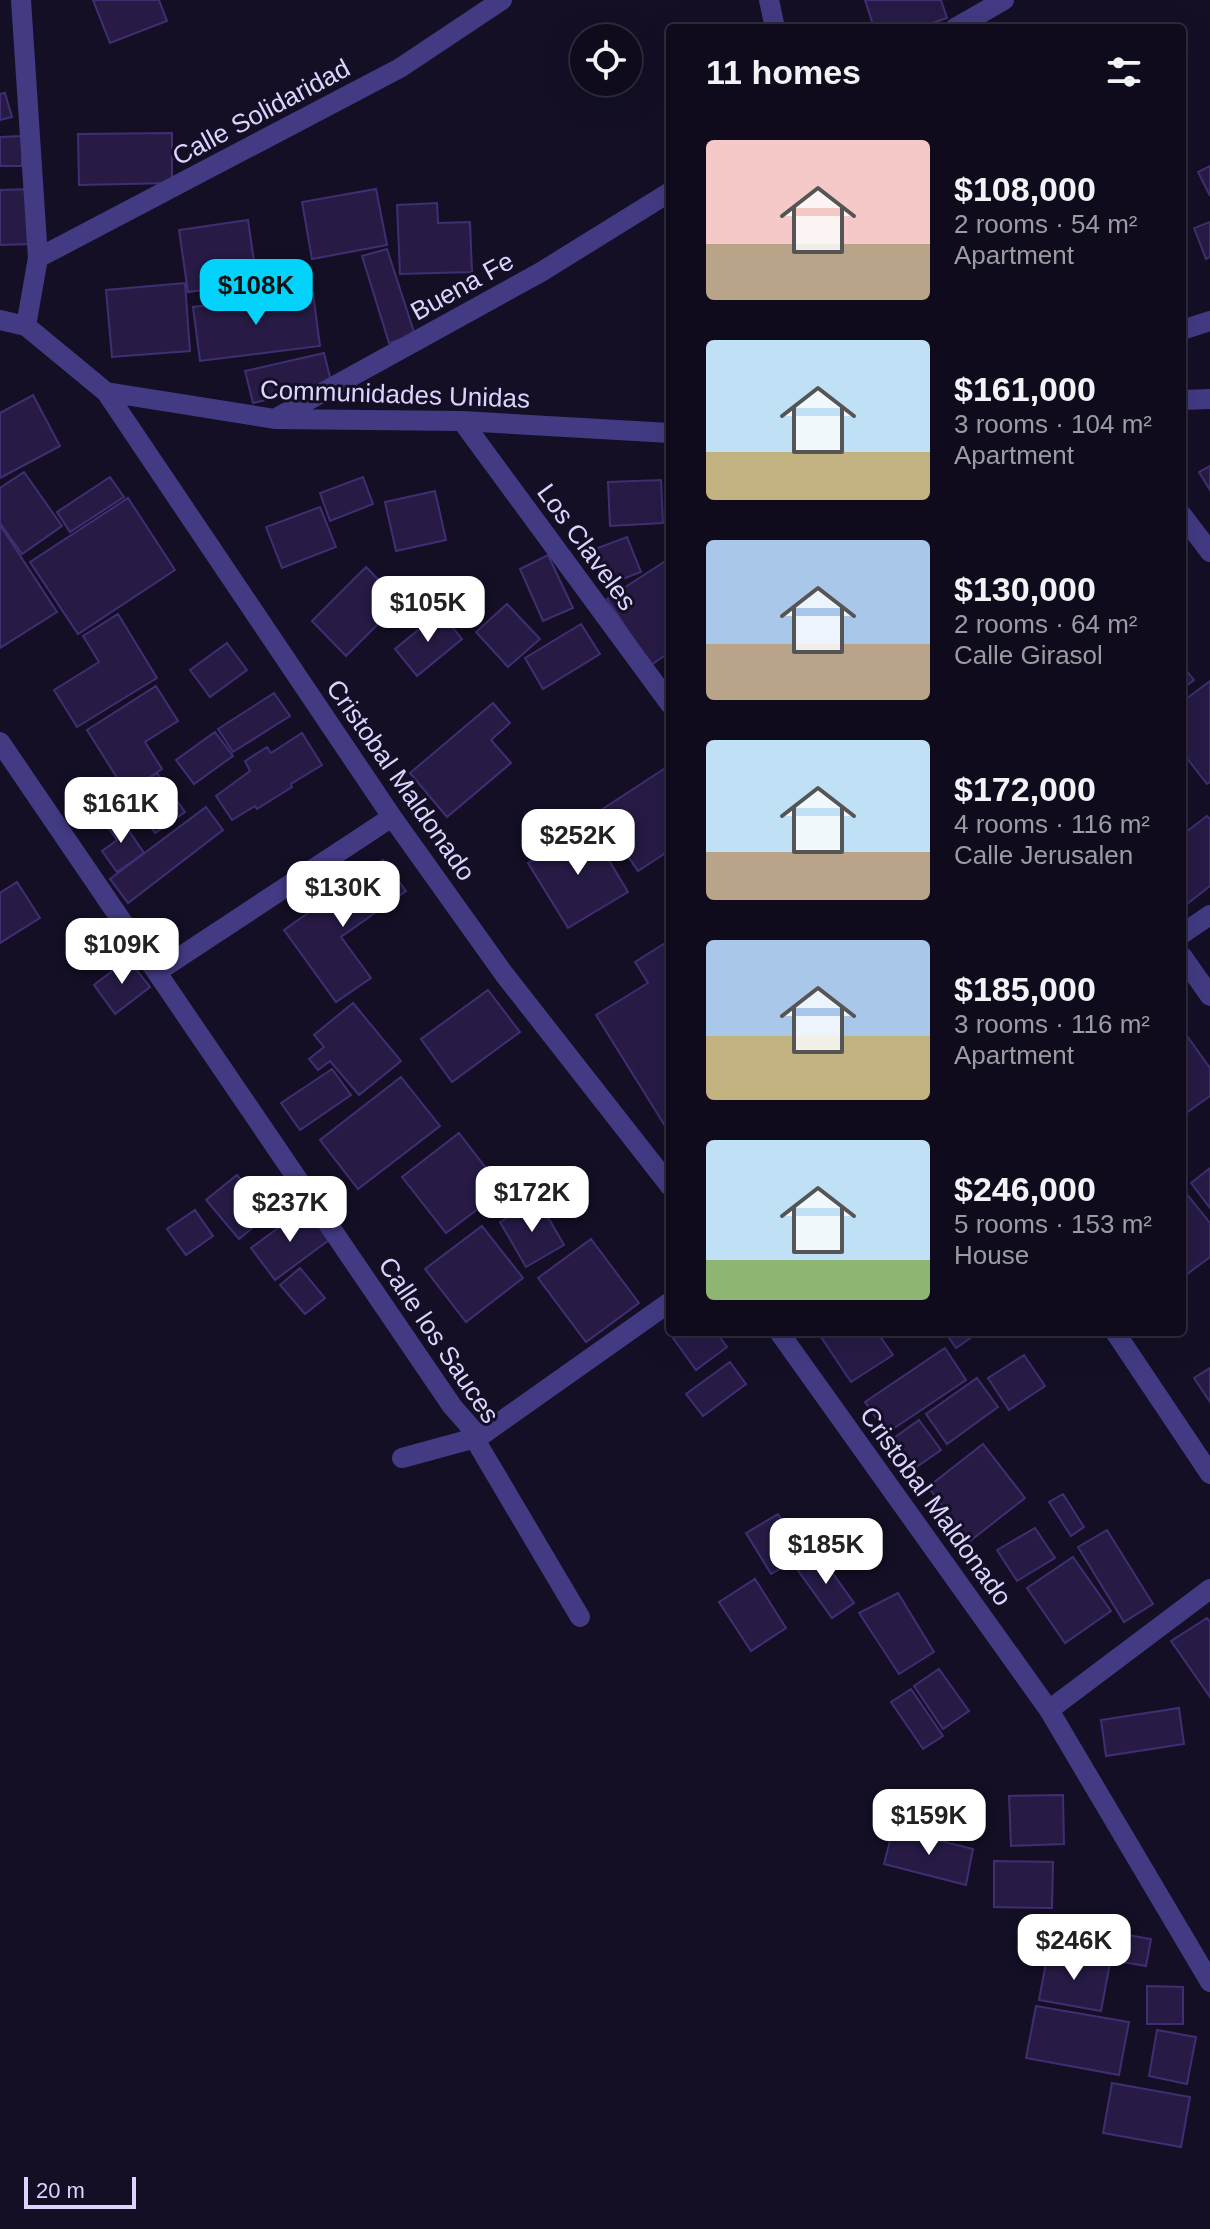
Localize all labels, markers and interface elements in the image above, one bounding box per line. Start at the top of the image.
map controls [570,24,642,96]
button: locate [570,24,642,96]
icon: filters [1102,50,1146,94]
street label: Calle Solidaridad [167,53,355,171]
text: 11 homes [706,53,861,91]
text: $108,000 [954,170,1096,208]
icon: home [770,172,866,268]
text: 2 rooms · 54 m² [954,209,1138,239]
text: Apartment [954,240,1074,270]
street label: Buena Fe [405,246,519,326]
pin: $108K [200,259,312,327]
text: $108K [218,270,294,300]
text: $161,000 [954,370,1096,408]
icon: home [770,372,866,468]
street label: Communidades Unidas [259,374,531,414]
text: 3 rooms · 104 m² [954,409,1152,439]
text: Apartment [954,440,1074,470]
street label: Los Claveles [531,478,643,616]
text: $130,000 [954,570,1096,608]
icon: home [770,572,866,668]
pin: $105K [372,576,484,644]
text: $105K [390,587,466,617]
text: 2 rooms · 64 m² [954,609,1138,639]
text: Calle Girasol [954,640,1103,670]
street label: Cristobal Maldonado [320,674,482,886]
text: $172,000 [954,770,1096,808]
icon: home [770,772,866,868]
pin: $161K [65,777,177,845]
text: $161K [83,788,159,818]
pin: $252K [522,809,634,877]
text: 4 rooms · 116 m² [954,809,1150,839]
text: $252K [540,820,616,850]
text: Calle Jerusalen [954,840,1133,870]
pin: $130K [287,861,399,929]
text: $130K [305,872,381,902]
pin: $109K [66,918,178,986]
text: $109K [84,929,160,959]
text: $185,000 [954,970,1096,1008]
icon: home [770,972,866,1068]
text: 3 rooms · 116 m² [954,1009,1150,1039]
text: Apartment [954,1040,1074,1070]
pin: $172K [476,1166,588,1234]
text: $246,000 [954,1170,1096,1208]
icon: home [770,1172,866,1268]
pin: $237K [234,1176,346,1244]
text: $172K [494,1177,570,1207]
text: $237K [252,1187,328,1217]
text: 5 rooms · 153 m² [954,1209,1152,1239]
text: House [954,1240,1029,1270]
street label: Calle los Sauces [372,1251,506,1429]
street label: Cristobal Maldonado [854,1401,1018,1611]
pin: $185K [770,1518,882,1586]
text: $185K [788,1529,864,1559]
pin: $159K [873,1789,985,1857]
text: $159K [891,1800,967,1830]
pin: $246K [1018,1914,1130,1982]
text: $246K [1036,1925,1112,1955]
scale bar [24,2173,136,2209]
text: 20 m [36,2178,85,2203]

